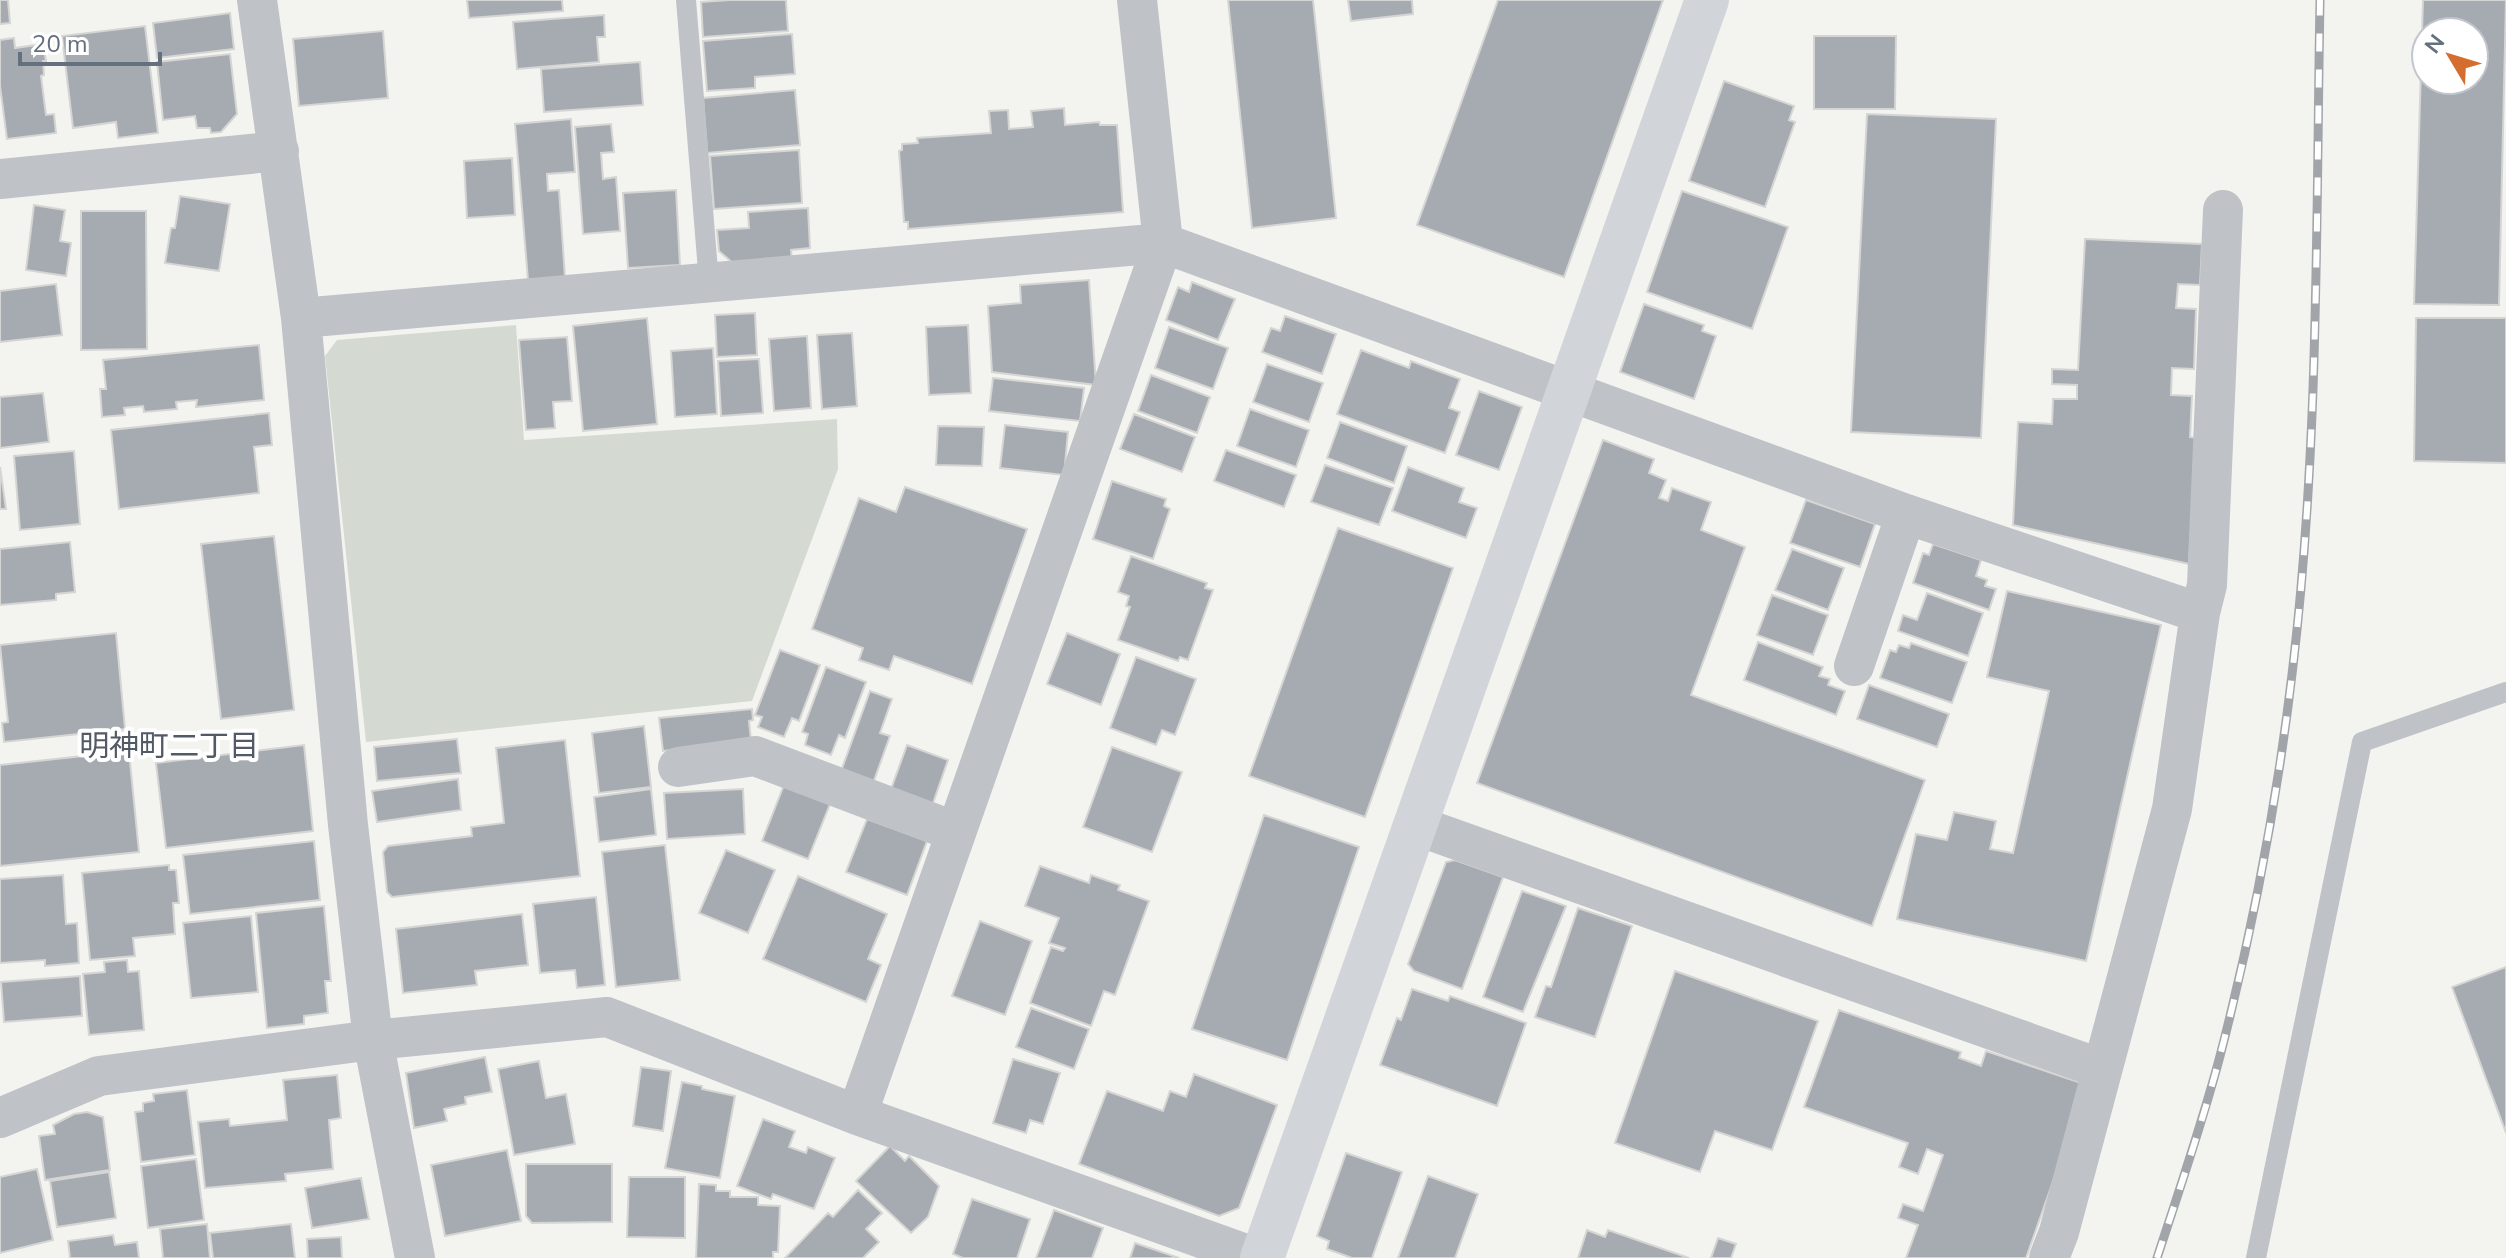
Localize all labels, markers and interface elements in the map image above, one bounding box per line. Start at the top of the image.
scale bar [20,16,160,66]
north arrow [2410,16,2490,96]
text: 20 m [32,28,88,60]
text: N [2418,29,2452,60]
district label: 明神町二丁目 [79,726,259,767]

